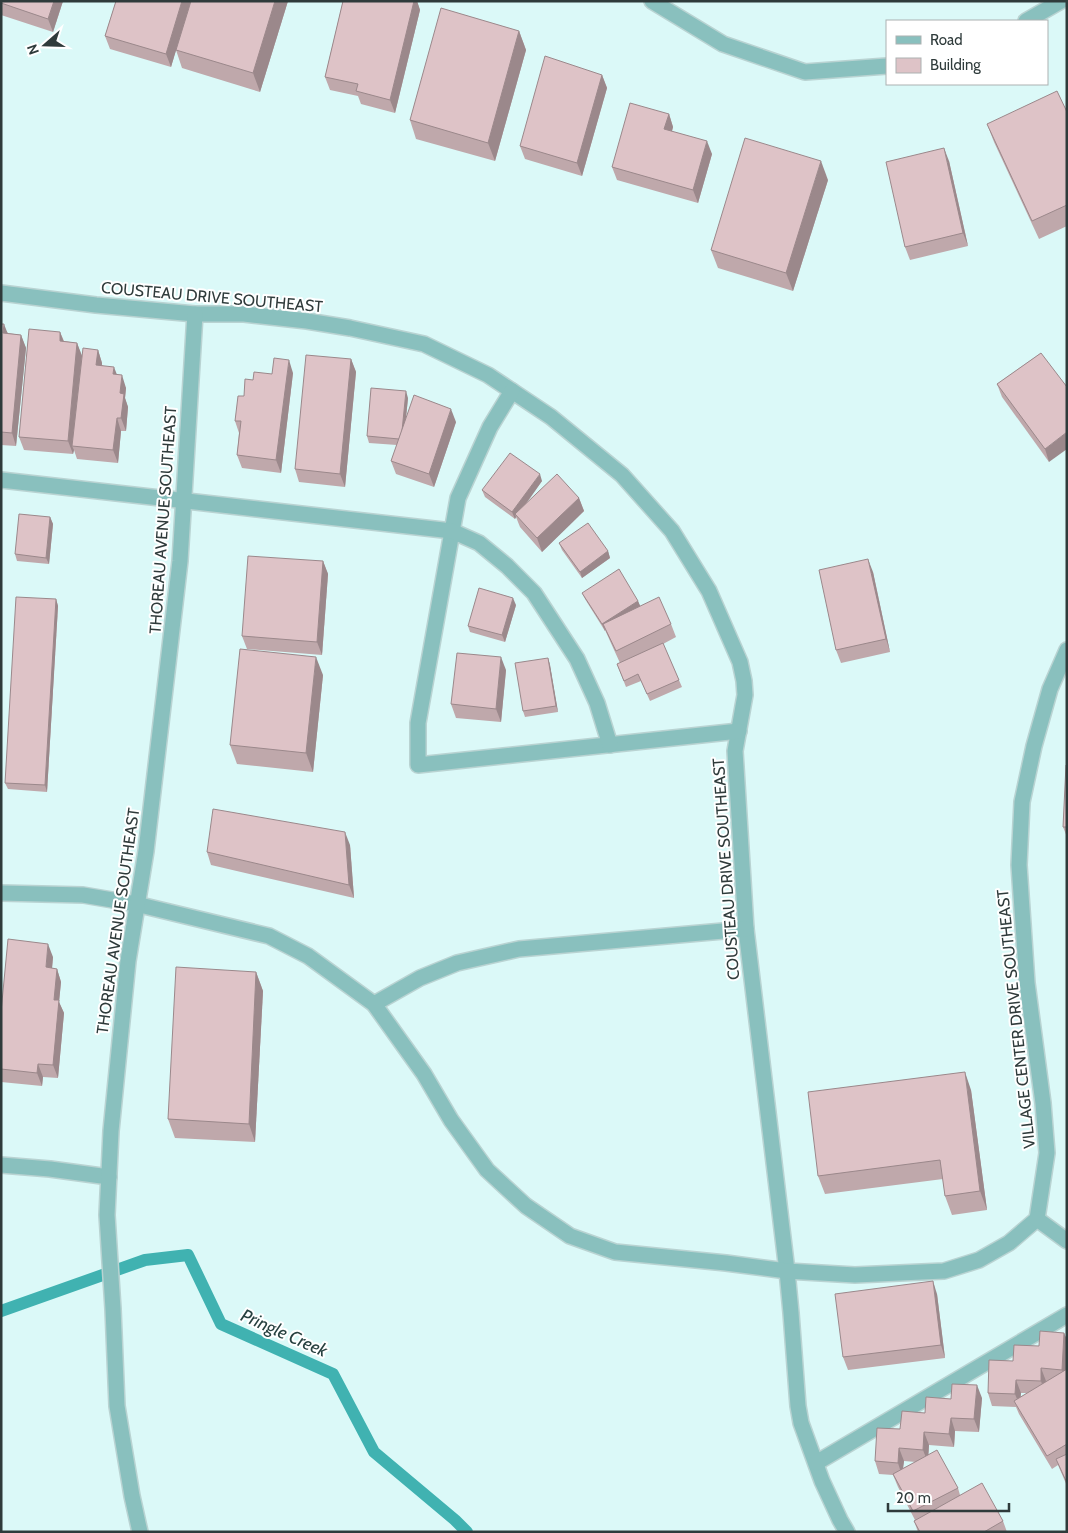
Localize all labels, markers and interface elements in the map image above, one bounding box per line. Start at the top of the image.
north arrow [20,20,70,70]
legend [886,20,1048,85]
text: Road [930,31,963,49]
text: N [23,42,43,57]
text: Building [930,56,981,74]
street label: COUSTEAU DRIVE SOUTHEAST [100,278,324,316]
street label: THOREAU AVENUE SOUTHEAST [146,405,180,634]
street label: COUSTEAU DRIVE SOUTHEAST [709,757,743,981]
street label: THOREAU AVENUE SOUTHEAST [93,806,143,1035]
street label: VILLAGE CENTER DRIVE SOUTHEAST [993,888,1039,1150]
water label: Pringle Creek [237,1304,332,1362]
scale bar [888,1480,1009,1512]
text: 20 m [896,1489,931,1507]

